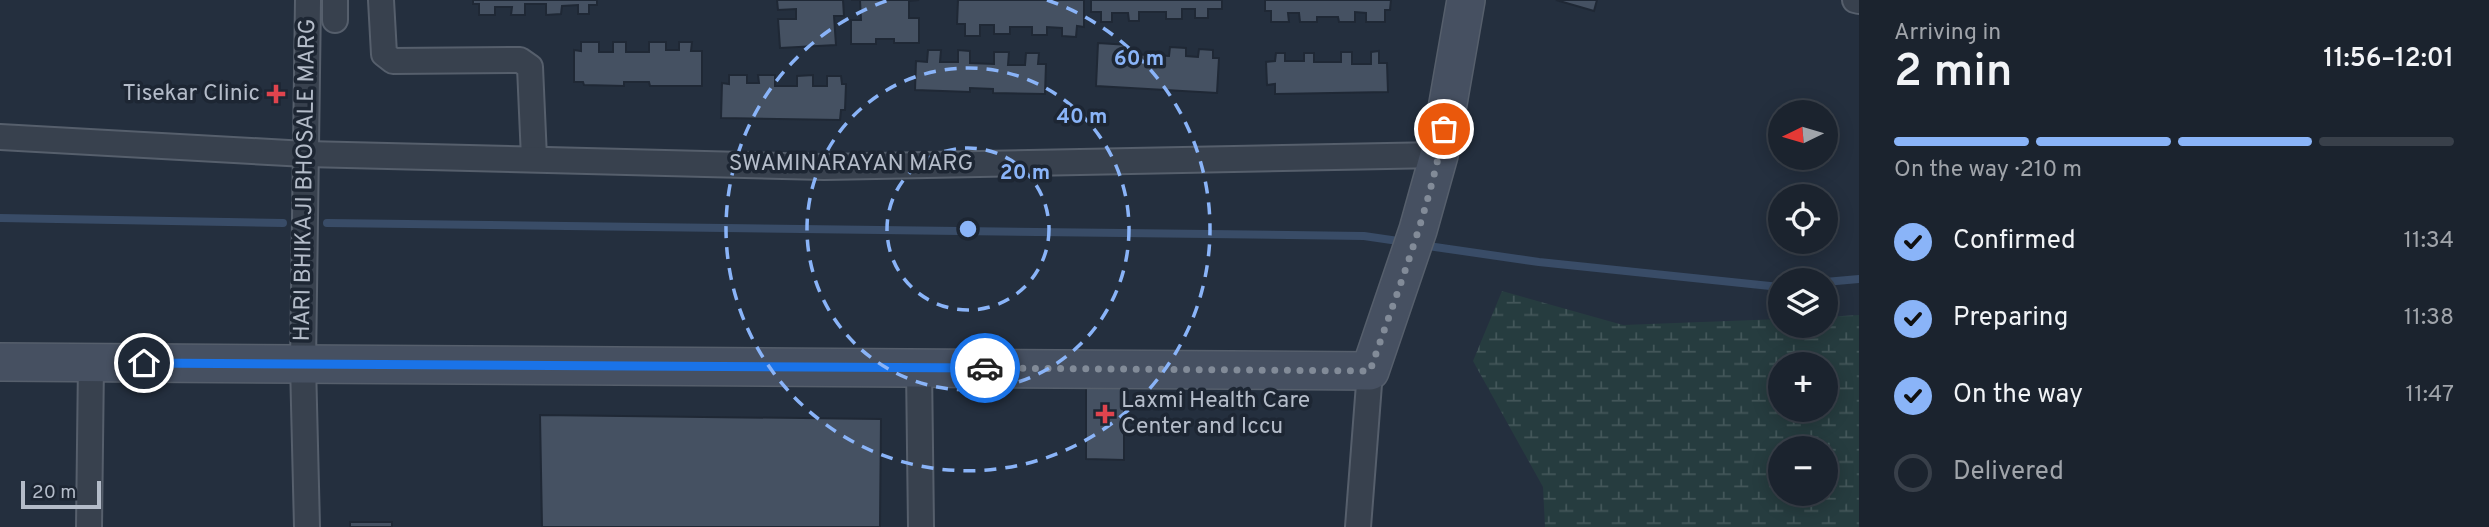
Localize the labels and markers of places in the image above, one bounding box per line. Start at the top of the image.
place label: Tisekar Clinic [122,80,260,109]
marker: Tisekar Clinic [266,84,286,104]
pin [1414,99,1474,159]
centre of rings [956,217,980,241]
pin [114,333,174,393]
place label: Laxmi Health Care Center and Iccu [1121,387,1310,442]
marker: Laxmi Health Care Center and Iccu [1095,404,1115,424]

